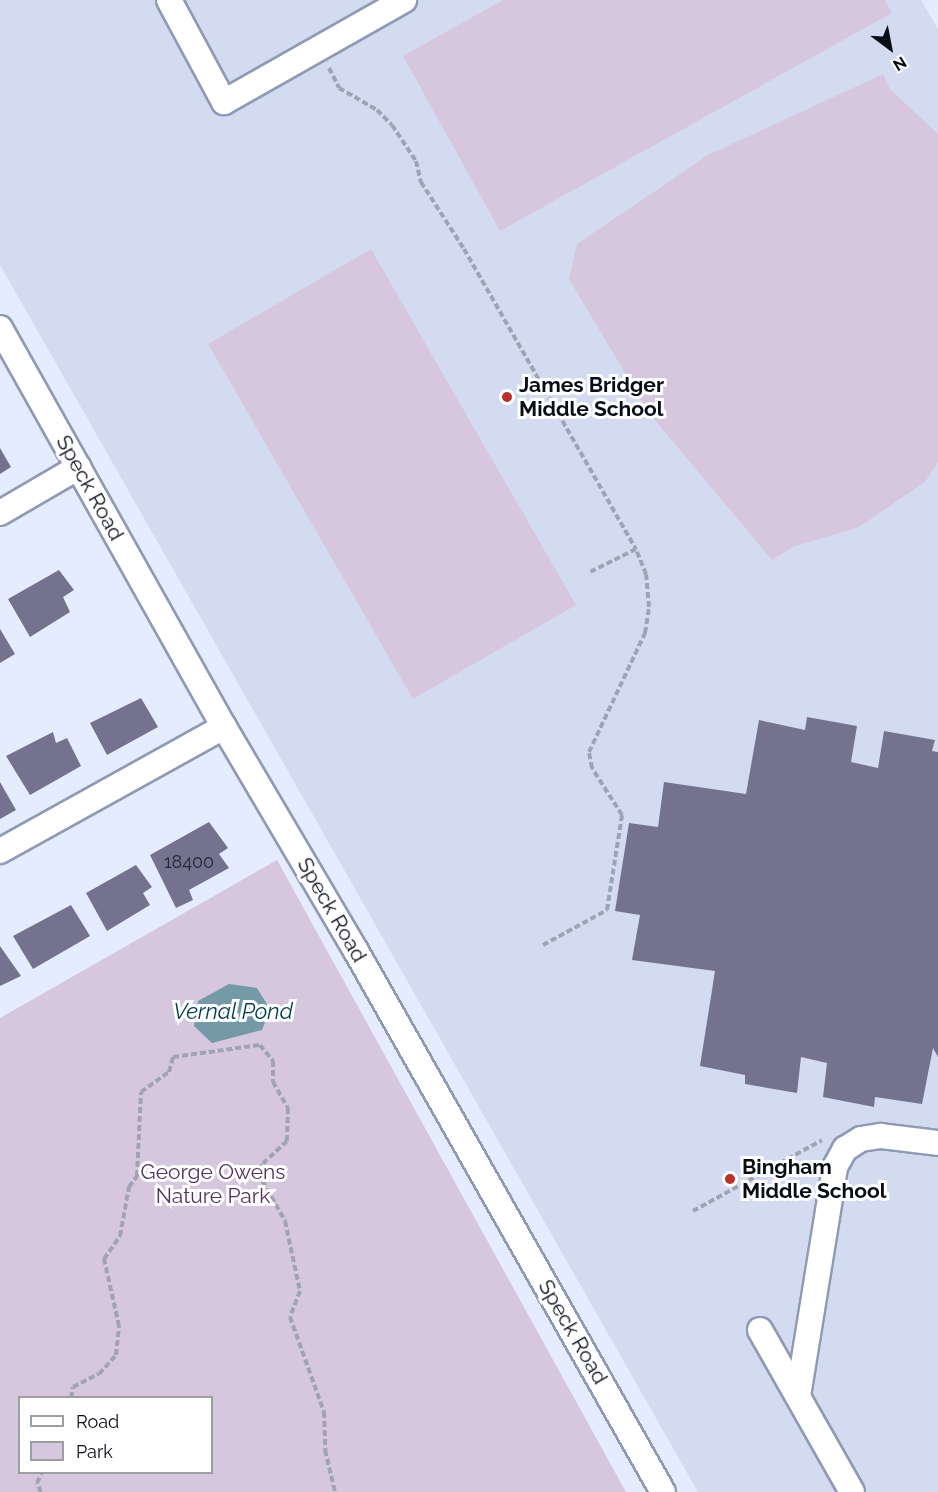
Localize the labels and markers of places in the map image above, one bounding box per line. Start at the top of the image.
place label: James Bridger Middle School [519,372,664,422]
marker: James Bridger Middle School [500,390,514,404]
place label: Bingham Middle School [742,1154,886,1204]
marker: Bingham Middle School [723,1172,737,1186]

